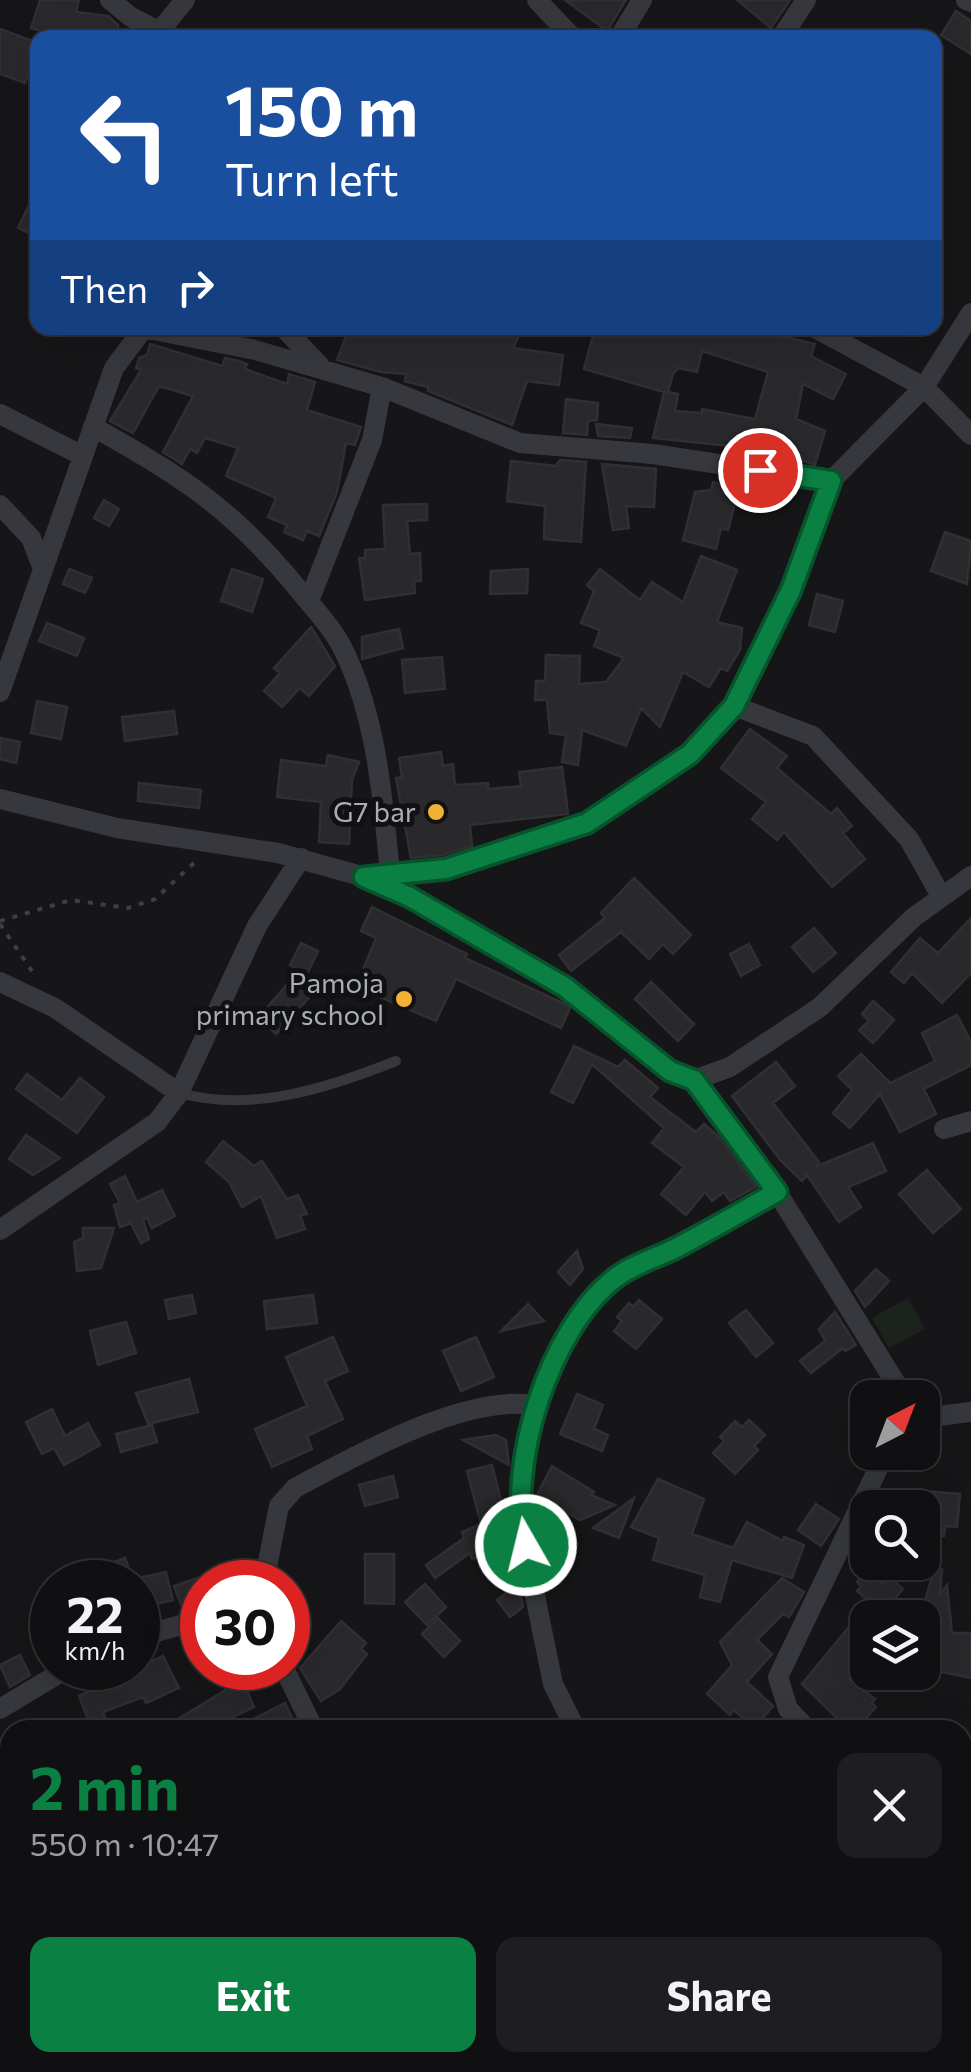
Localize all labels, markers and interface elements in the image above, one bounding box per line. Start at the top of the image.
text: 150 m [225,65,418,150]
icon: left [60,70,190,200]
text: Turn left [225,150,399,205]
icon: right [168,260,223,315]
text: Then [60,264,148,311]
pin [718,428,803,513]
icon: arrive [733,443,788,498]
place label: G7 bar [333,794,416,828]
marker: G7 bar [425,801,447,823]
place label: Pamoja primary school [196,965,384,1031]
marker: Pamoja primary school [393,988,415,1010]
north arrow [850,1380,940,1470]
map controls [850,1380,940,1690]
button: search [850,1490,940,1580]
position arrow [474,1493,578,1597]
speed limit sign: 30 [180,1560,310,1690]
text: 22 [67,1582,123,1643]
button: layers [850,1600,940,1690]
text: km/h [65,1635,125,1665]
text: 2 min [30,1749,179,1822]
button: close [837,1753,942,1858]
text: 550 m · 10:47 [30,1823,219,1863]
button: Exit [30,1937,476,2052]
button: Share [496,1937,942,2052]

